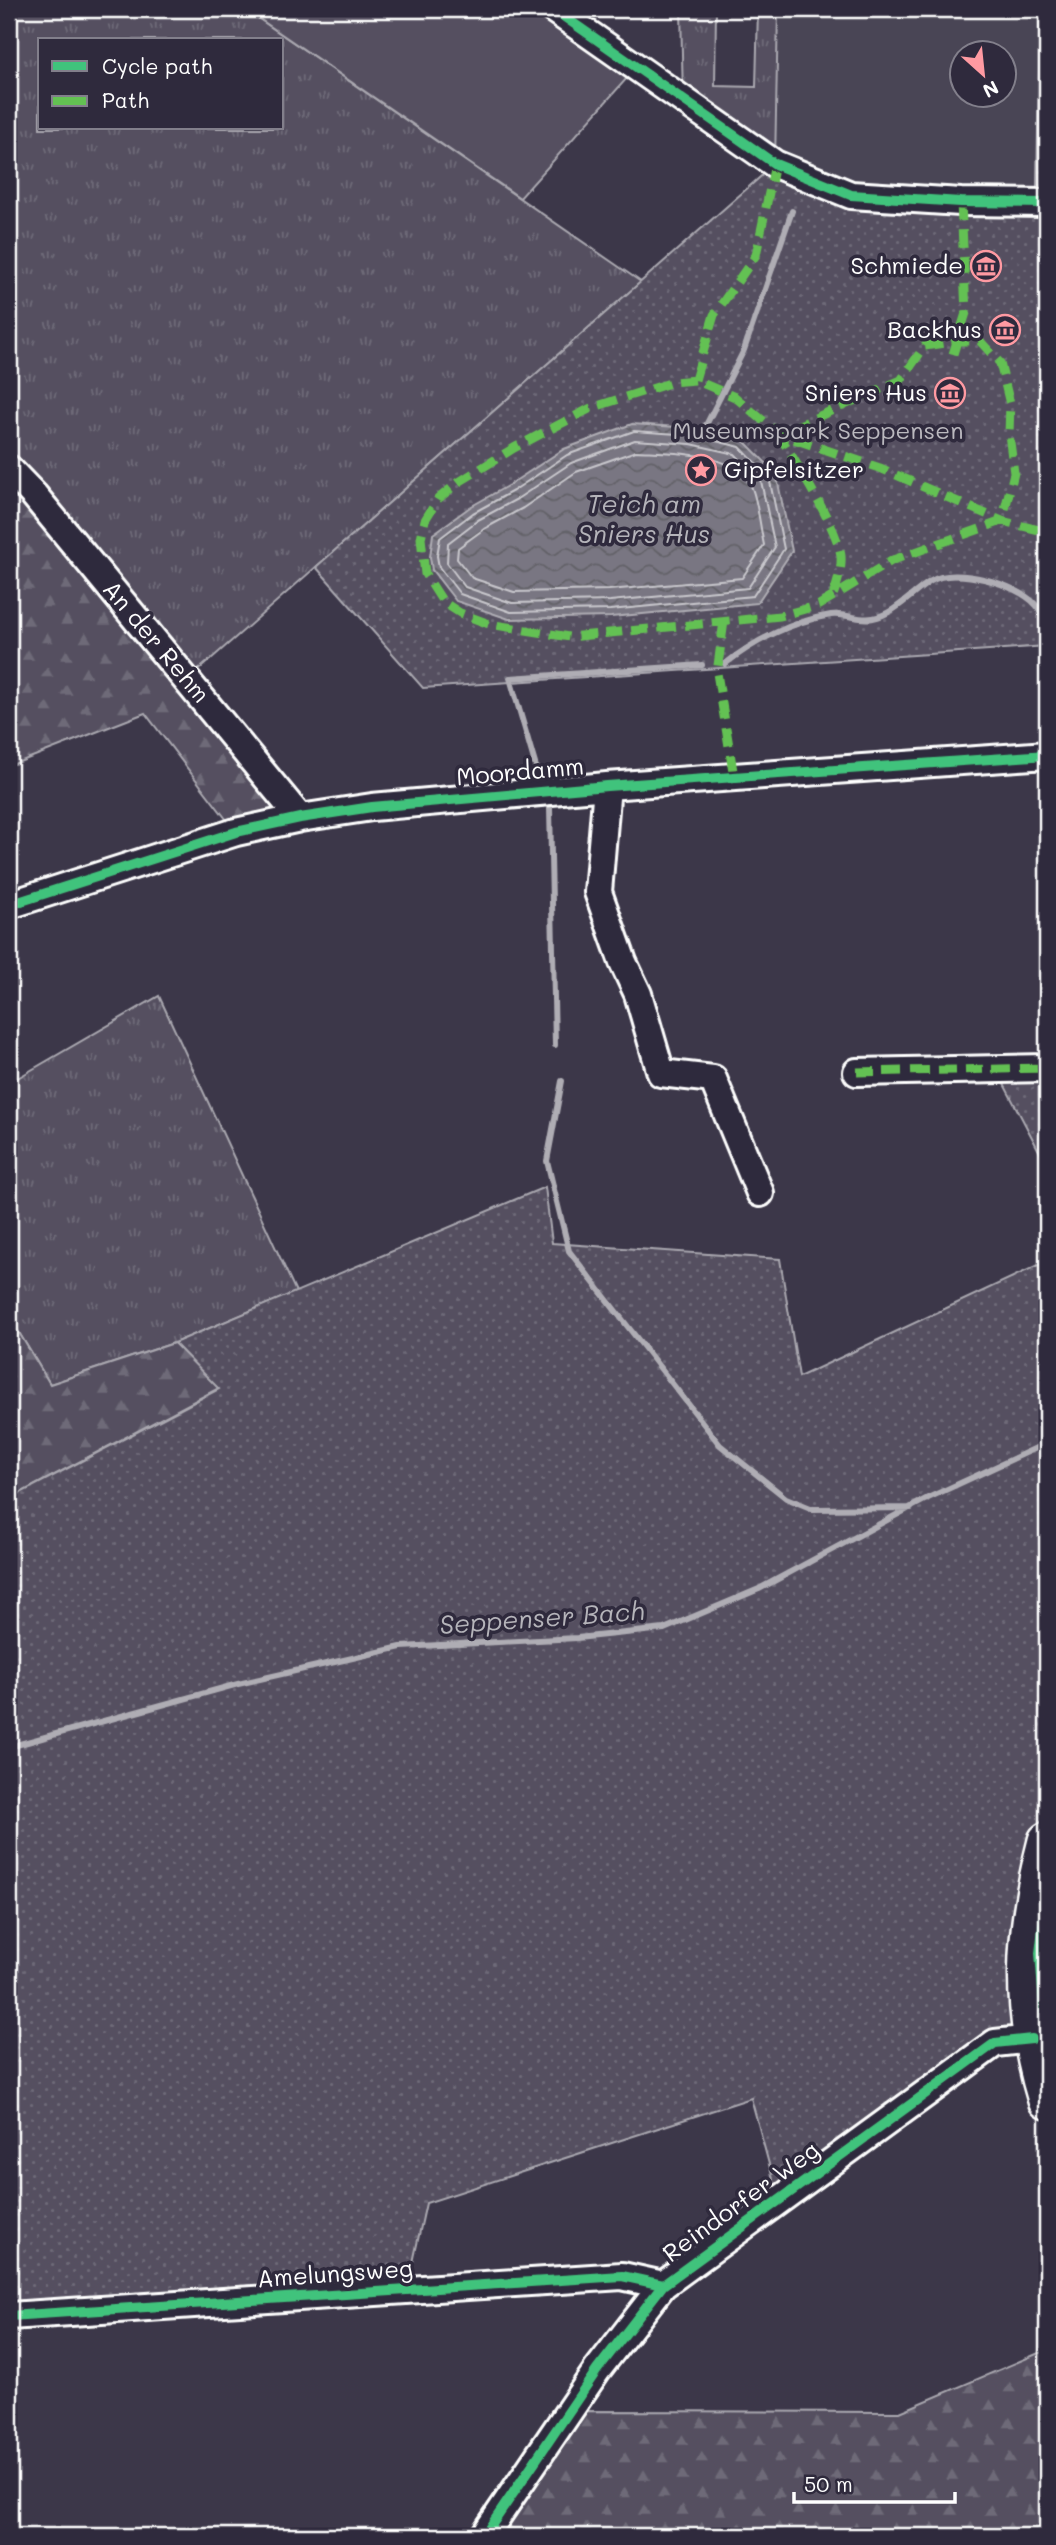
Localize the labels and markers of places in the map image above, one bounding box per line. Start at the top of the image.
place label: Schmiede [850,249,963,280]
museum icon: Schmiede [969,249,1003,283]
place label: Backhus [887,313,982,344]
museum icon: Backhus [988,313,1022,347]
place label: Sniers Hus [805,376,927,407]
museum icon: Sniers Hus [933,376,967,410]
place icon: Gipfelsitzer [684,453,718,487]
place label: Gipfelsitzer [724,453,864,484]

